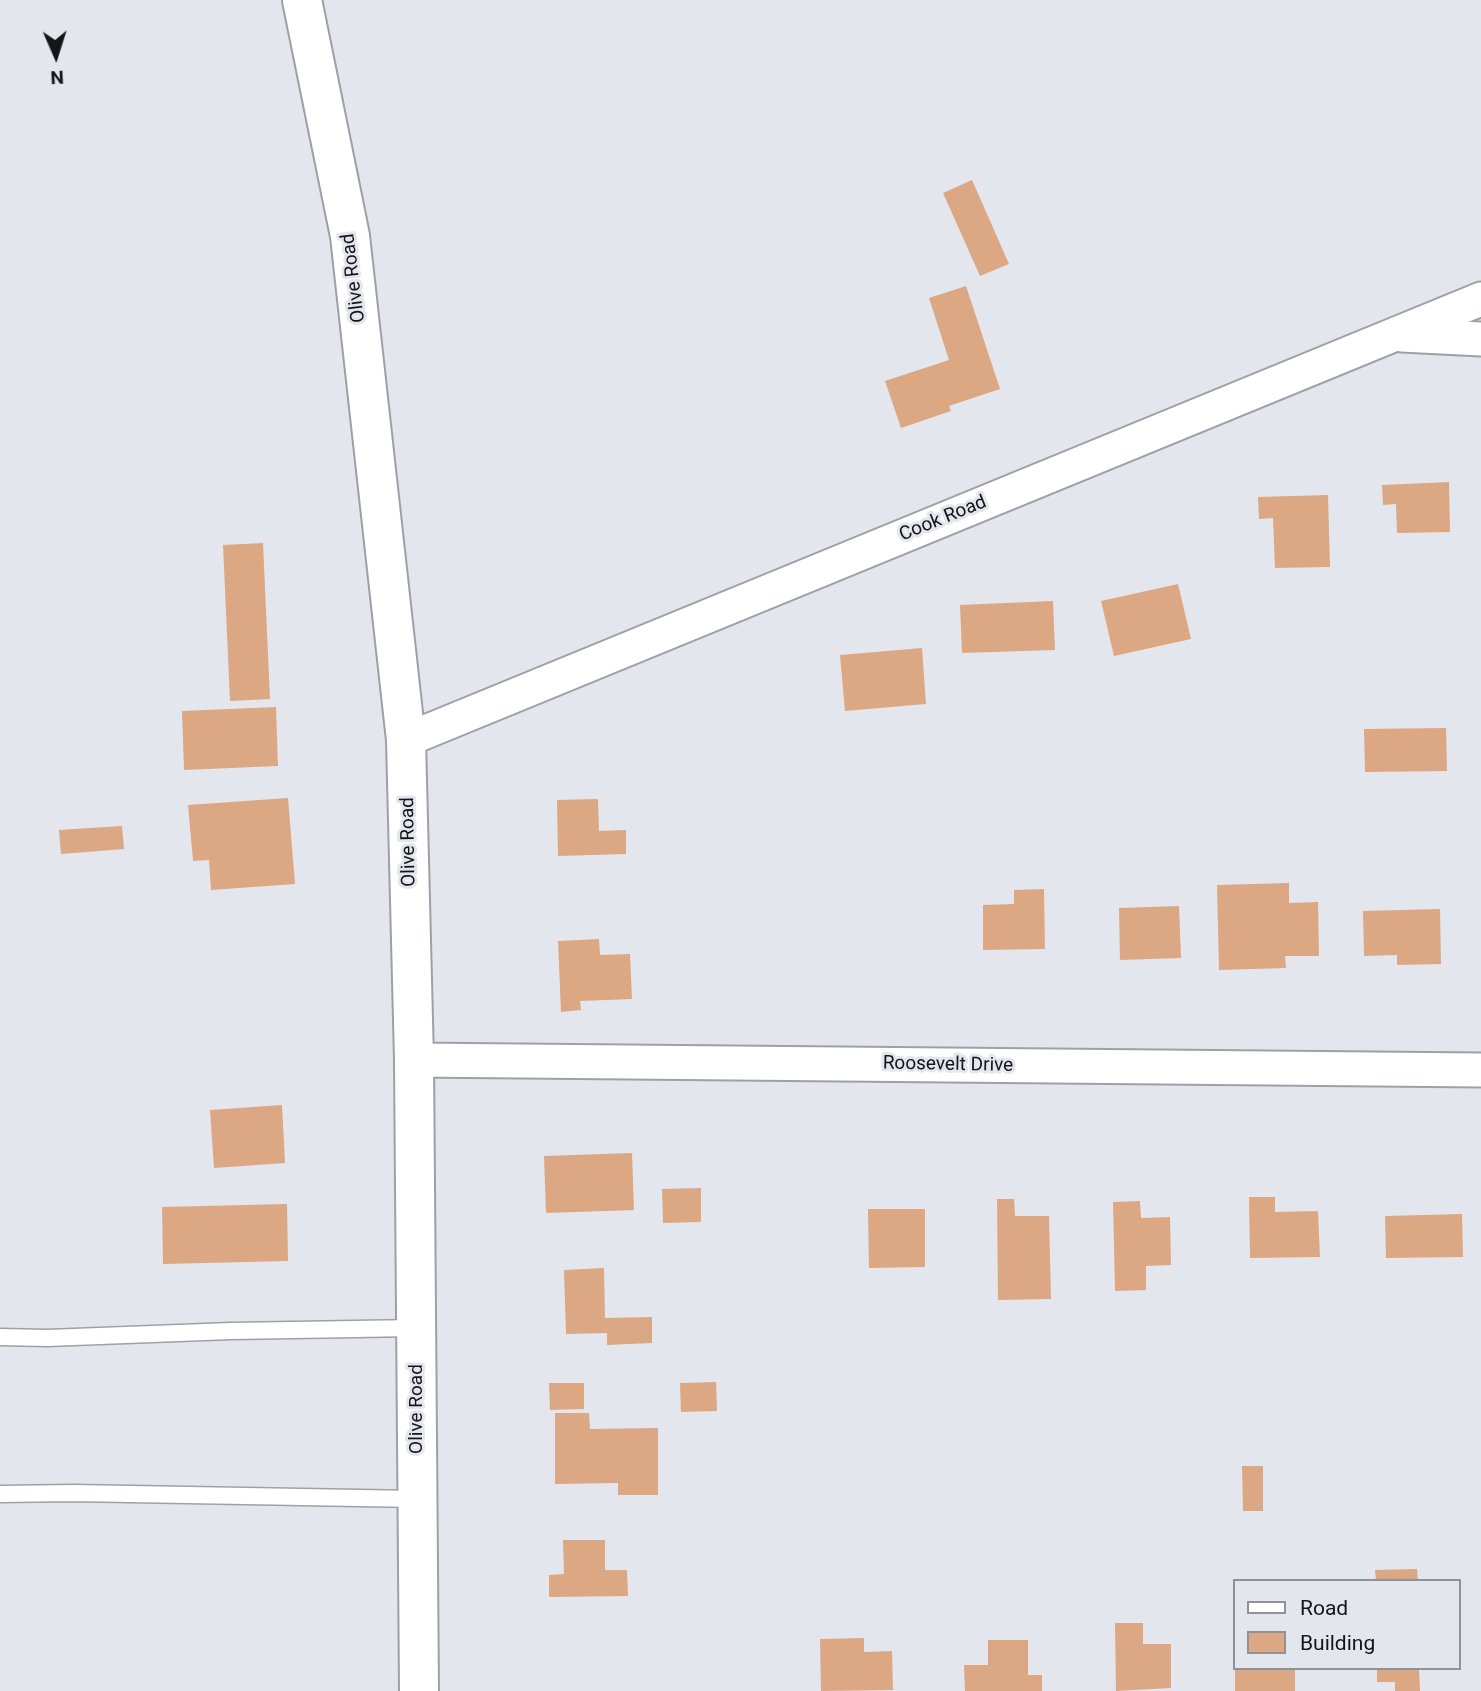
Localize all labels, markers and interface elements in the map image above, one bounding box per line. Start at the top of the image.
north arrow [21,21,91,91]
text: N [50,66,64,89]
street label: Olive Road [337,232,371,324]
street label: Cook Road [896,491,990,547]
street label: Olive Road [397,797,421,887]
street label: Roosevelt Drive [883,1052,1013,1078]
street label: Olive Road [406,1364,428,1454]
legend [1232,1579,1460,1670]
text: Road [1300,1596,1348,1620]
text: Building [1300,1631,1375,1655]

